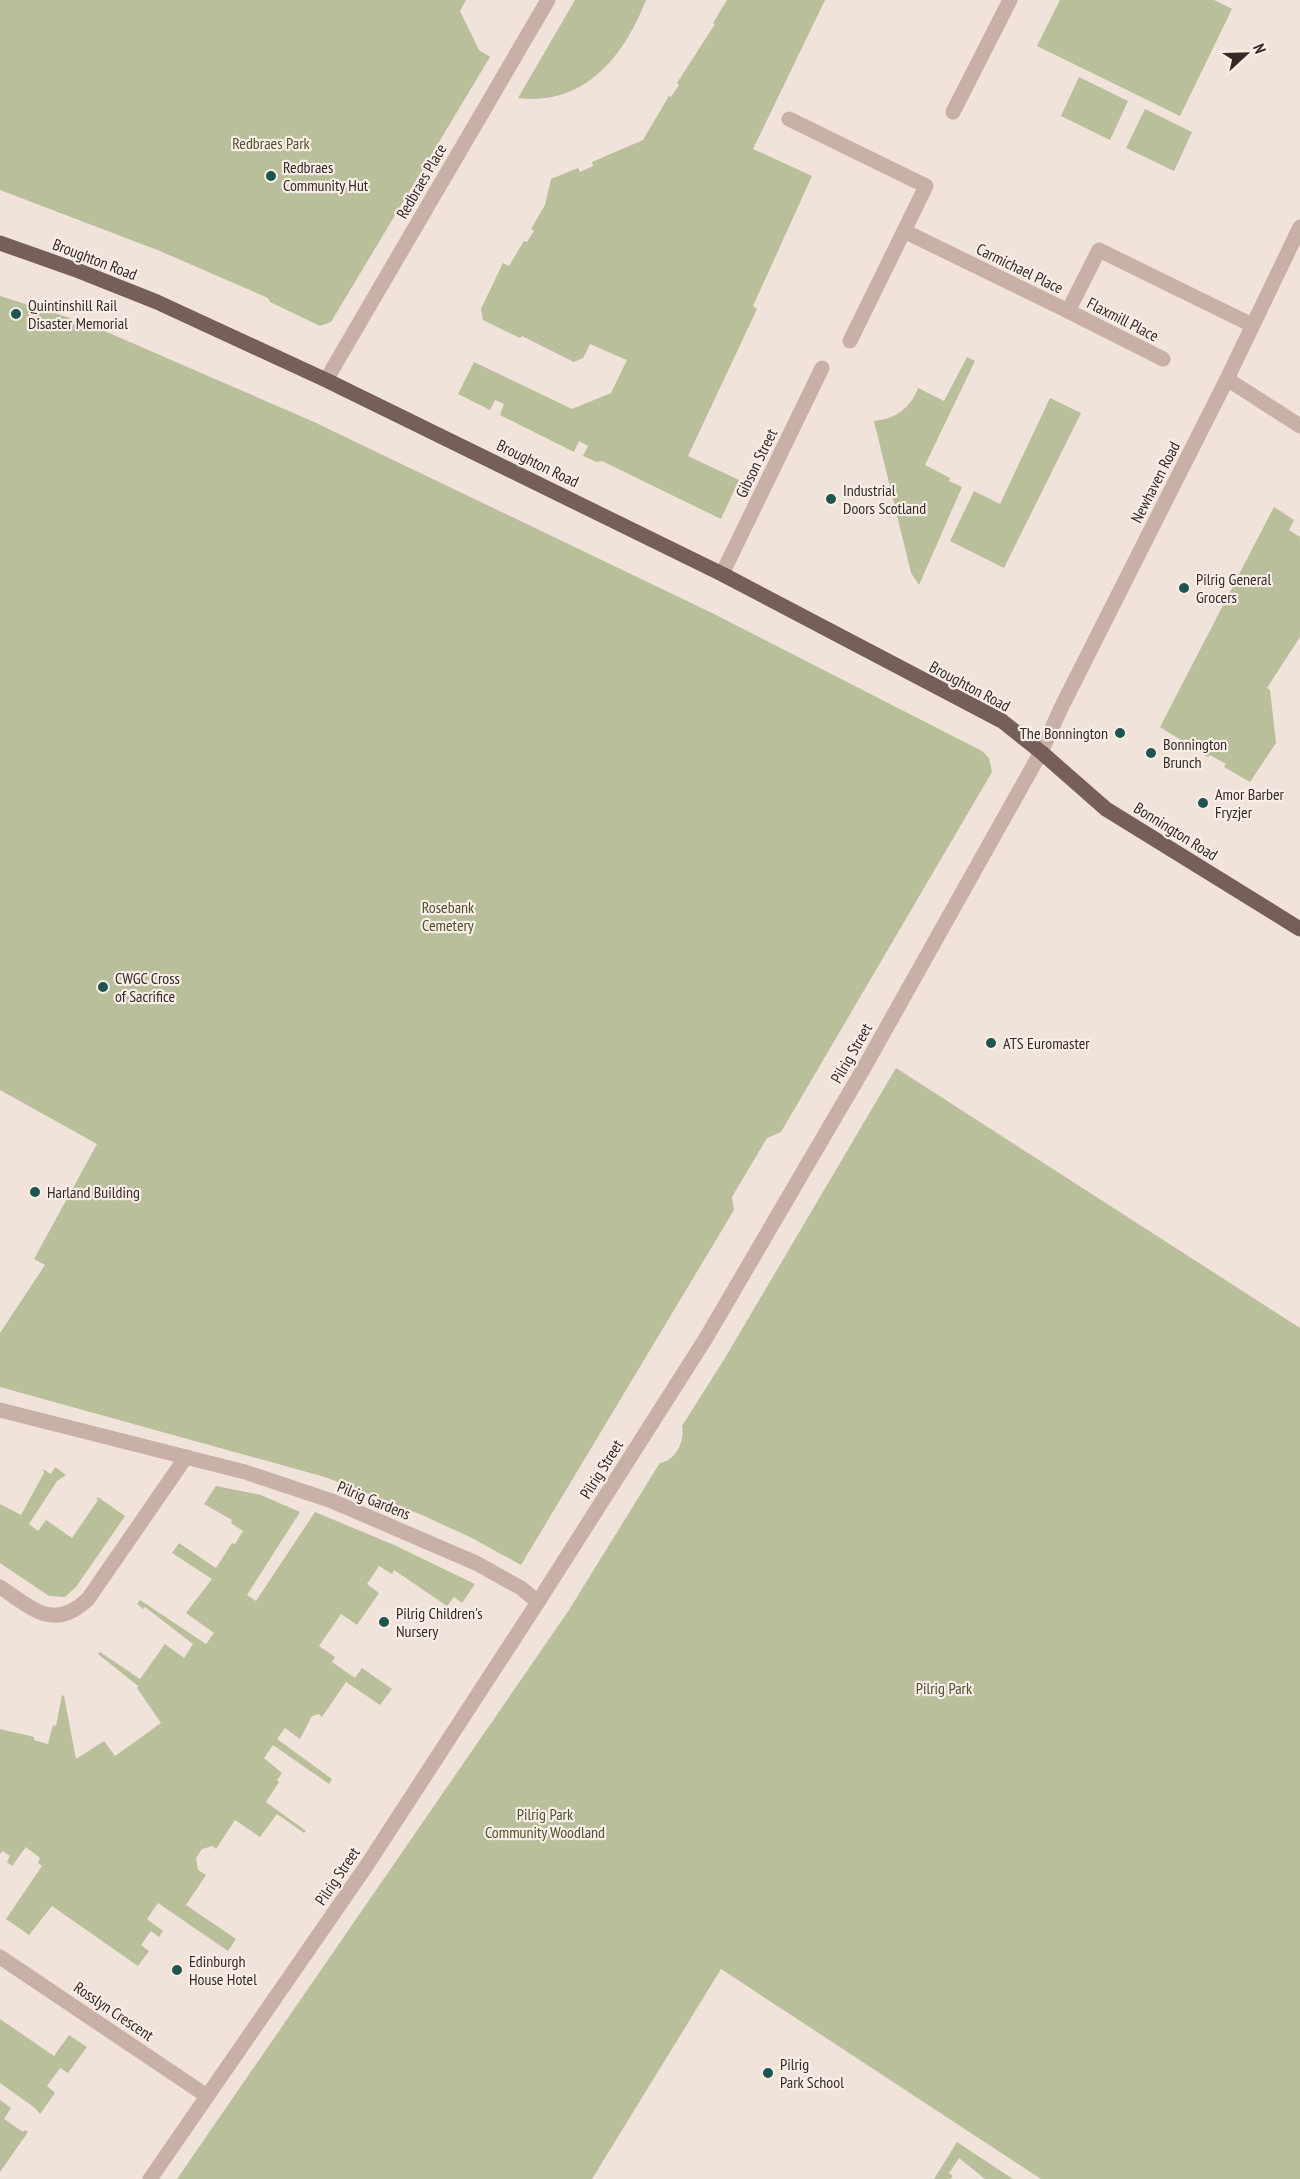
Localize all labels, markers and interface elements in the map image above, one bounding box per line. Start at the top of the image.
north arrow [1216,24,1276,84]
text: N [1249,41,1271,56]
park label: Redbraes Park [232,133,311,153]
street label: Redbraes Place [392,140,450,222]
place label: Redbraes Community Hut [283,157,369,195]
marker: Redbraes Community Hut [264,169,278,183]
street label: Broughton Road [50,234,140,284]
street label: Carmichael Place [973,238,1067,298]
street label: Flaxmill Place [1084,293,1162,345]
place label: Quintinshill Rail Disaster Memorial [28,295,128,333]
marker: Quintinshill Rail Disaster Memorial [9,307,23,321]
street label: Gibson Street [731,425,781,501]
street label: Broughton Road [494,435,582,491]
street label: Newhaven Road [1126,438,1184,526]
place label: Industrial Doors Scotland [843,480,926,518]
marker: Industrial Doors Scotland [824,492,838,506]
place label: Pilrig General Grocers [1196,569,1271,607]
marker: Pilrig General Grocers [1177,581,1191,595]
street label: Broughton Road [926,656,1014,716]
place label: The Bonnington [1020,723,1108,743]
marker: The Bonnington [1113,726,1127,740]
place label: Bonnington Brunch [1163,734,1227,772]
marker: Bonnington Brunch [1144,746,1158,760]
place label: Amor Barber Fryzjer [1215,784,1285,822]
marker: Amor Barber Fryzjer [1196,796,1210,810]
street label: Bonnington Road [1130,797,1222,865]
park label: Rosebank Cemetery [422,897,475,935]
place label: CWGC Cross of Sacrifice [115,968,180,1006]
marker: CWGC Cross of Sacrifice [96,980,110,994]
street label: Pilrig Street [826,1019,876,1086]
place label: ATS Euromaster [1003,1033,1090,1053]
marker: ATS Euromaster [984,1036,998,1050]
place label: Harland Building [47,1182,140,1202]
marker: Harland Building [28,1185,42,1199]
street label: Pilrig Street [575,1435,627,1502]
street label: Pilrig Gardens [334,1476,414,1524]
place label: Pilrig Children's Nursery [396,1603,483,1641]
marker: Pilrig Children's Nursery [377,1615,391,1629]
park label: Pilrig Park [916,1678,973,1698]
park label: Pilrig Park Community Woodland [485,1804,605,1842]
street label: Pilrig Street [310,1843,364,1909]
place label: Edinburgh House Hotel [189,1951,257,1989]
marker: Edinburgh House Hotel [170,1963,184,1977]
street label: Rosslyn Crescent [70,1977,158,2045]
place label: Pilrig Park School [780,2054,844,2092]
marker: Pilrig Park School [761,2066,775,2080]

